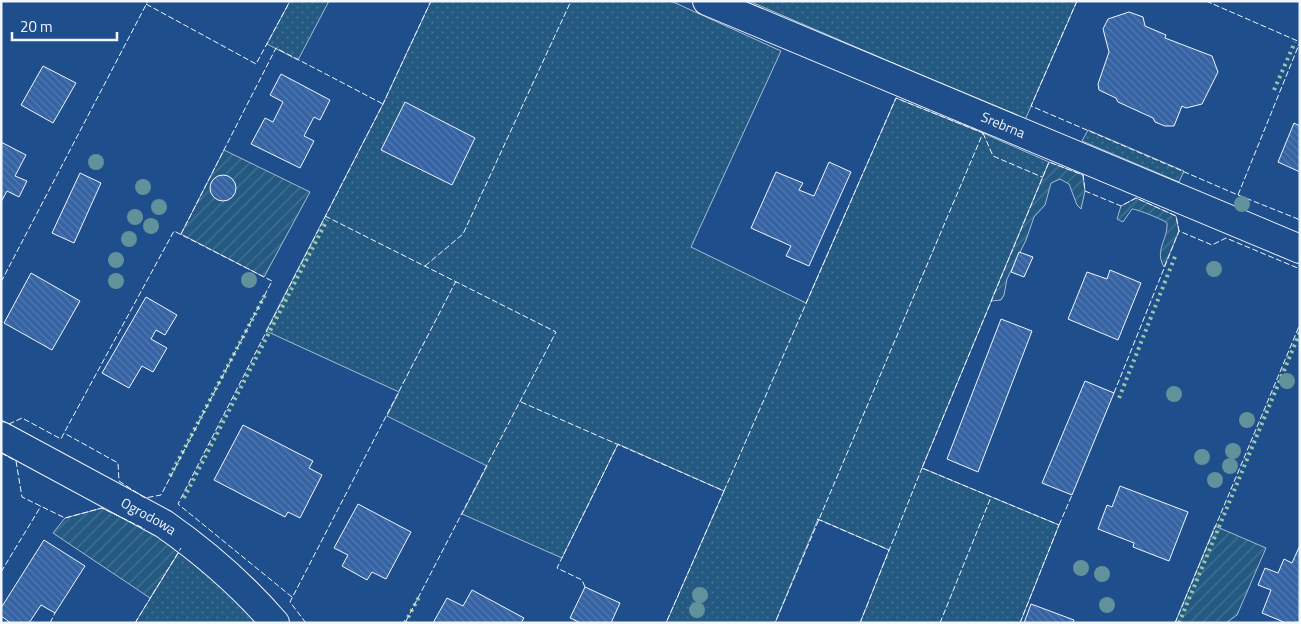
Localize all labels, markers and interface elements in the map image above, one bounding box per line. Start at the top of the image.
scale bar [12,10,118,42]
text: 20 m [20,15,53,38]
street label: Srebrna [978,106,1029,143]
street label: Ogrodowa [117,492,181,540]

